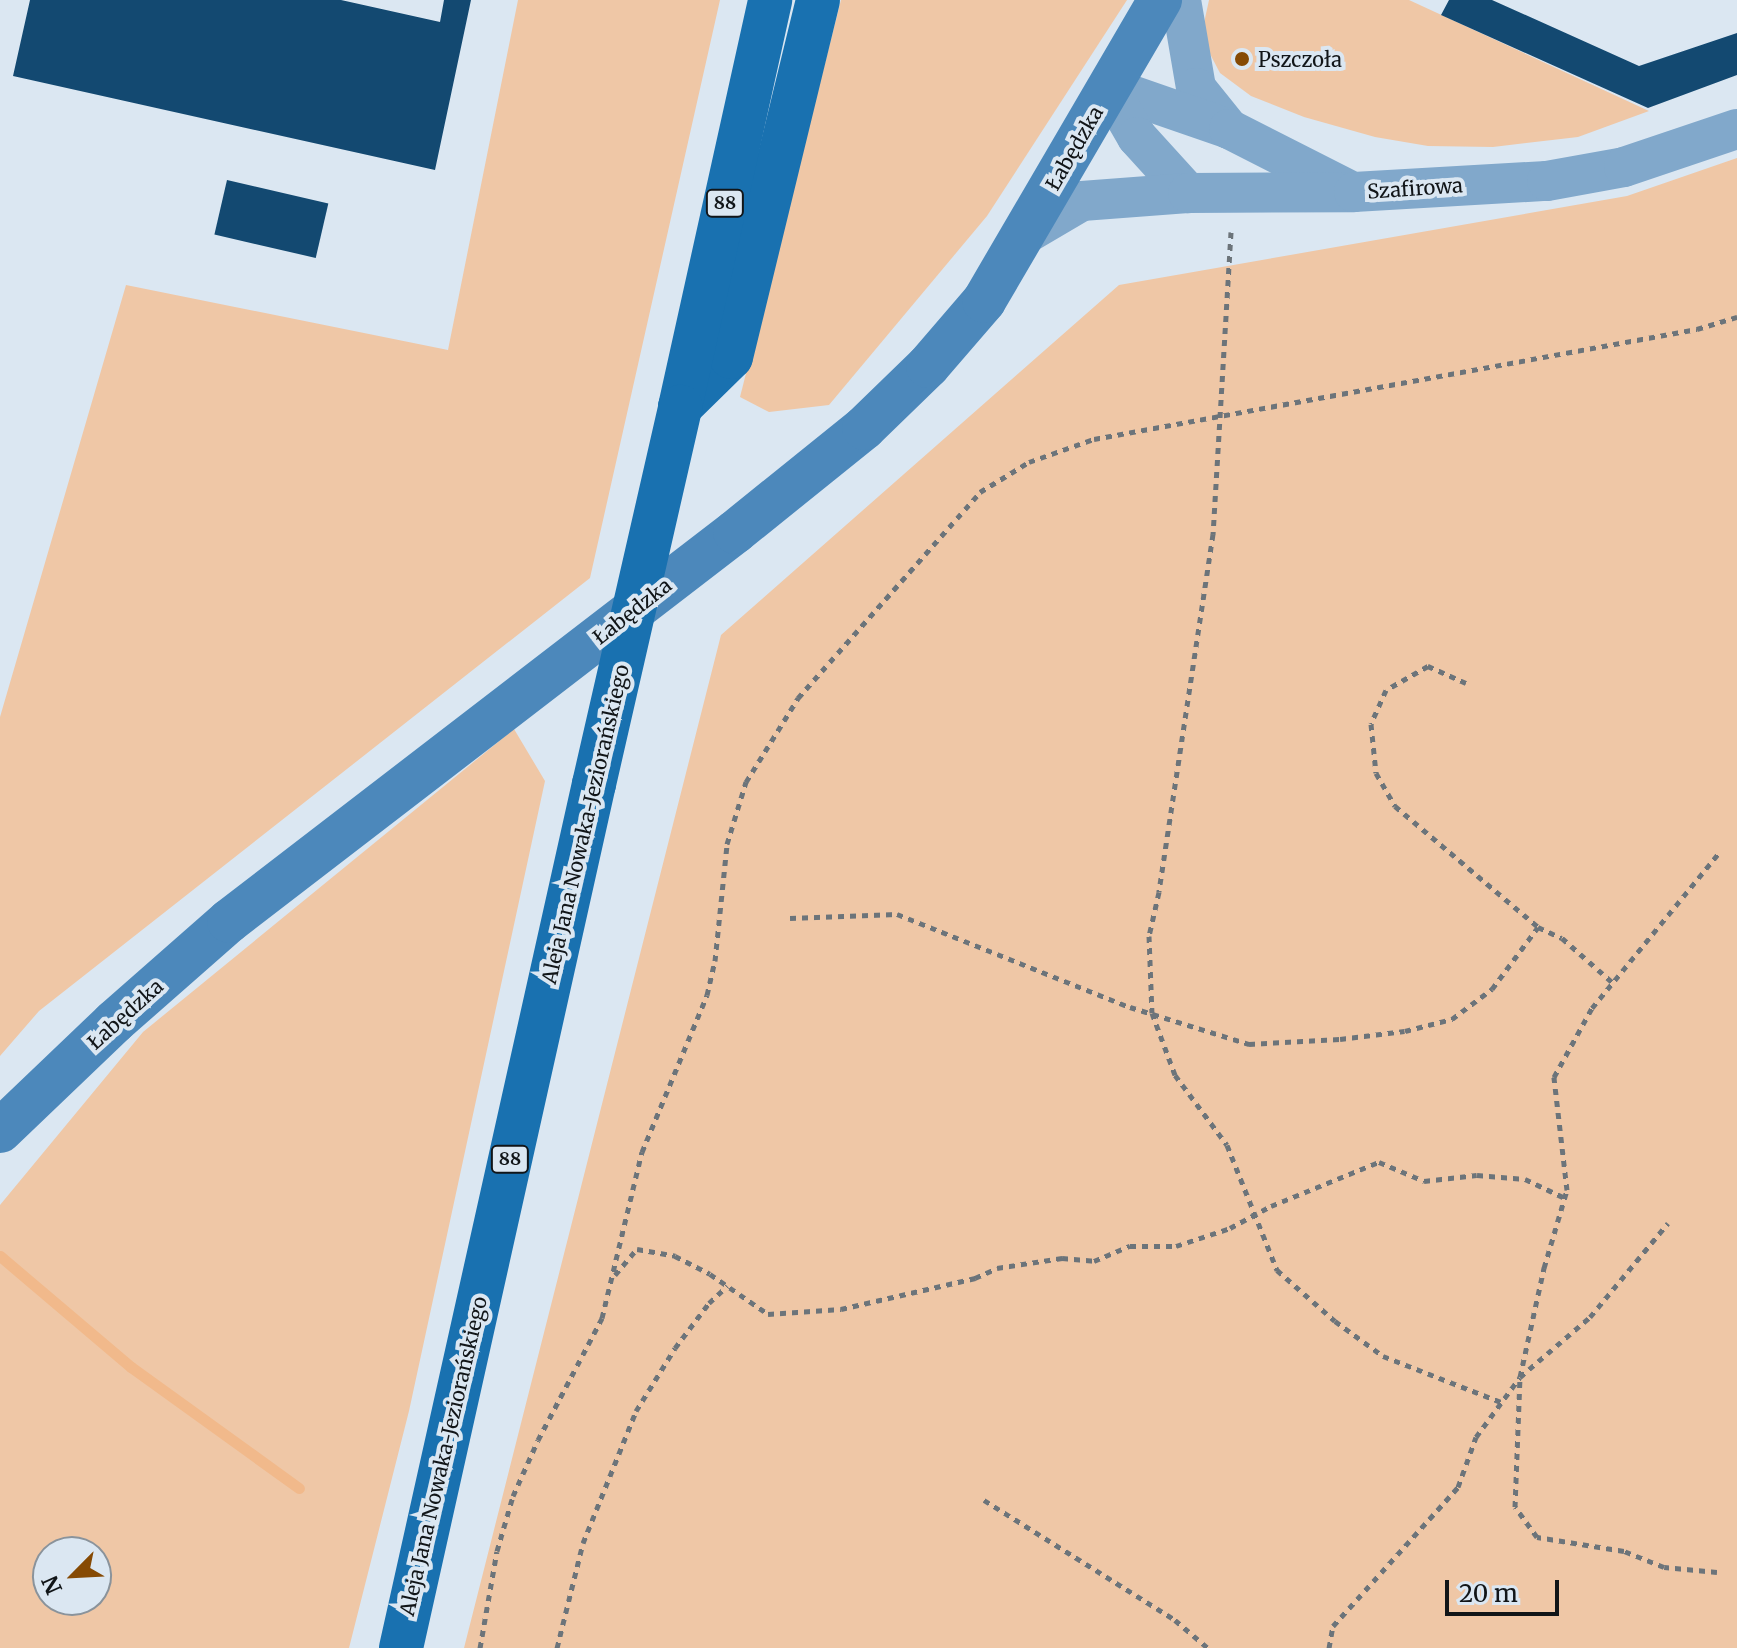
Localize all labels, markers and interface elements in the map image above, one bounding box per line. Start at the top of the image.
place label: Pszczoła [1258,47,1342,71]
marker: Pszczoła [1233,50,1251,68]
street label: Łabędzka [1040,102,1108,194]
street label: Szafirowa [1367,173,1463,203]
road number: 88 [705,189,745,217]
street label: Łabędzka [588,573,676,649]
street label: Aleja Jana Nowaka-Jeziorańskiego [537,662,633,986]
street label: Łabędzka [82,974,168,1054]
road number: 88 [490,1145,530,1173]
street label: Aleja Jana Nowaka-Jeziorańskiego [395,1294,491,1618]
north arrow [32,1536,112,1616]
scale bar [1449,1564,1563,1614]
text: N [36,1571,68,1599]
text: 20 m [1459,1578,1518,1609]

